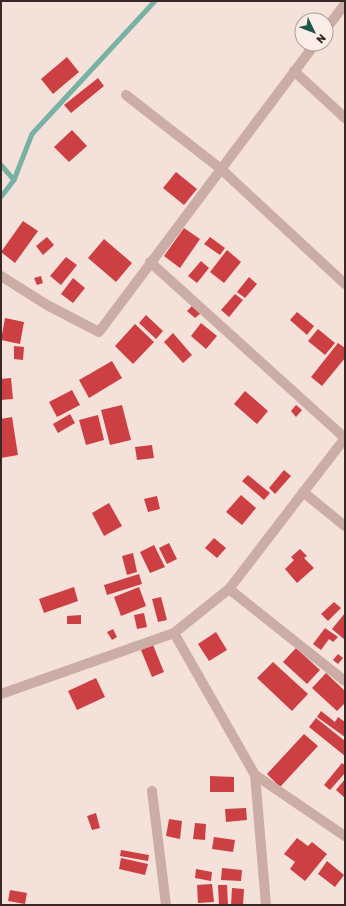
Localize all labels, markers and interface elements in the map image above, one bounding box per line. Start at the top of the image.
north arrow [294,12,334,52]
text: N [313,31,328,46]

